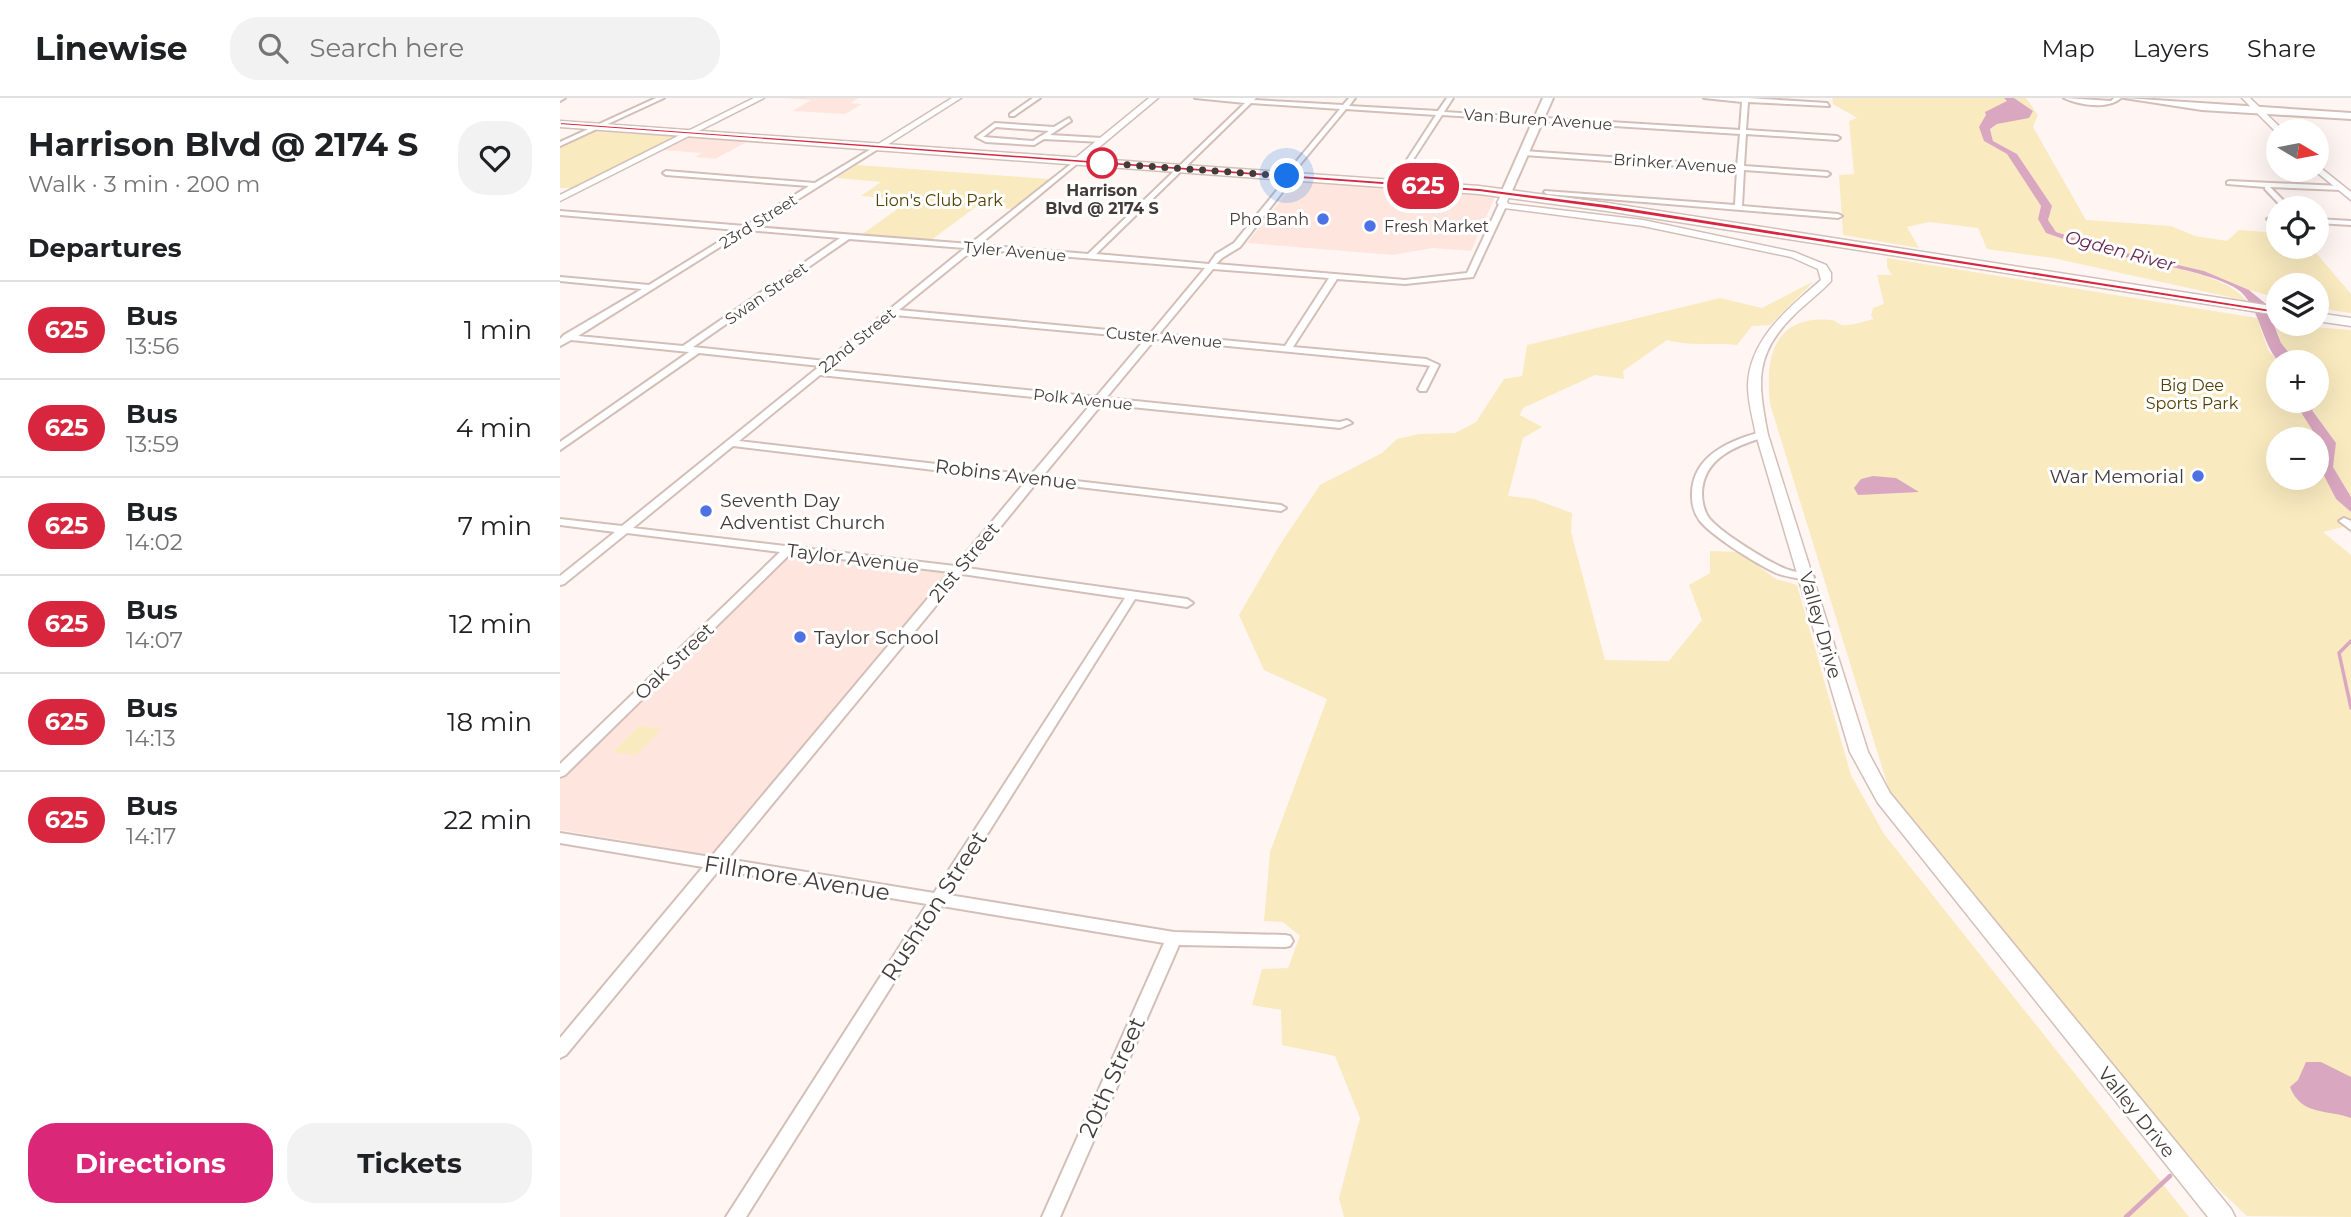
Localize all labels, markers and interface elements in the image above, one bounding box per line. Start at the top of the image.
search box [230,17,720,80]
text: Linewise [35,28,188,68]
icon: search [254,29,292,67]
text: Search here [310,32,464,64]
text: Map [2041,34,2095,63]
text: Layers [2133,34,2209,63]
text: Share [2247,34,2316,63]
street label: Van Buren Avenue [1463,105,1613,134]
north arrow [2266,119,2329,182]
map controls [2266,119,2329,490]
button: heart [458,121,532,195]
text: Harrison Blvd @ 2174 S [28,124,418,164]
marker: Harrison Blvd @ 2174 S [1087,148,1117,178]
street label: Brinker Avenue [1613,150,1737,177]
your location [1269,158,1304,193]
line badge: 625 [1383,163,1463,209]
text: Walk · 3 min · 200 m [28,170,261,198]
text: 625 [1401,171,1445,200]
place label: Harrison Blvd @ 2174 S [1045,181,1159,218]
street label: 23rd Street [716,190,801,253]
park label: Lion's Club Park [875,191,1003,210]
button: locate [2266,196,2329,259]
place label: Pho Banh [1229,210,1309,229]
marker: Pho Banh [1315,211,1331,227]
place label: Fresh Market [1384,217,1490,236]
marker: Fresh Market [1362,218,1378,234]
water label: Ogden River [2063,226,2178,276]
text: Departures [28,232,182,264]
street label: Tyler Avenue [963,238,1067,265]
street label: Swan Street [721,258,812,329]
button: layers [2266,273,2329,336]
text: Bus [126,300,178,332]
street label: 22nd Street [815,304,900,377]
text: 1 min [464,314,532,346]
text: 625 [45,315,88,344]
street label: Custer Avenue [1105,323,1223,352]
text: 13:56 [126,332,179,360]
button: + [2266,350,2329,413]
park label: Big Dee Sports Park [2146,376,2239,413]
street label: Polk Avenue [1032,385,1134,414]
text: Bus [126,398,178,430]
text: 4 min [456,412,532,444]
text: 625 [45,413,88,442]
button: − [2266,427,2329,490]
text: 13:59 [126,430,179,458]
street label: Robins Avenue [934,454,1078,495]
place label: War Memorial [2050,465,2184,488]
marker: War Memorial [2190,468,2206,484]
place label: Seventh Day Adventist Church [720,489,885,534]
text: Bus [126,496,178,528]
marker: Seventh Day Adventist Church [698,503,714,519]
text: 7 min [458,510,532,542]
text: 625 [45,511,88,540]
street label: 21st Street [924,518,1005,607]
text: 14:02 [126,528,183,556]
street label: Taylor Avenue [786,539,920,578]
street label: Valley Drive [1794,569,1847,681]
text: Bus [126,594,178,626]
text: 12 min [449,608,532,640]
text: 625 [45,609,88,638]
street label: Oak Street [630,618,719,705]
text: 14:07 [126,626,183,654]
place label: Taylor School [814,626,939,649]
marker: Taylor School [792,629,808,645]
text: Bus [126,692,178,724]
text: 18 min [447,706,532,738]
text: 625 [45,707,88,736]
text: 14:13 [126,724,176,752]
text: Bus [126,790,178,822]
text: 22 min [443,804,532,836]
text: 625 [45,805,88,834]
text: 14:17 [126,822,176,850]
street label: Rushton Street [875,826,993,986]
street label: Fillmore Avenue [702,849,892,907]
street label: 20th Street [1073,1012,1151,1142]
street label: Valley Drive [2093,1062,2180,1162]
button: Directions [28,1123,273,1203]
button: Tickets [287,1123,532,1203]

